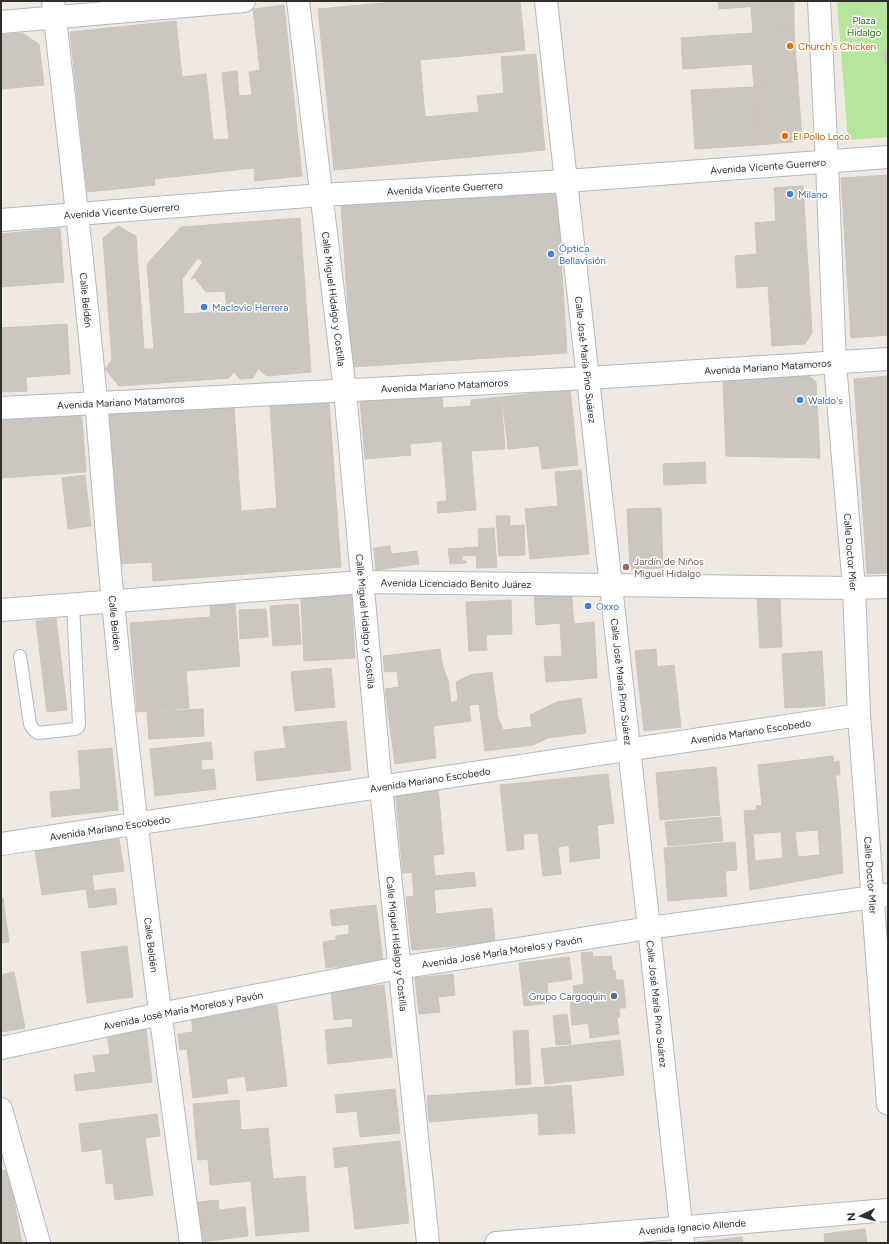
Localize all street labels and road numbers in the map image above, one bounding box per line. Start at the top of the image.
street label: Avenida Vicente Guerrero [710,156,827,177]
street label: Avenida Vicente Guerrero [386,179,503,198]
street label: Avenida Vicente Guerrero [63,200,180,222]
street label: Calle Miguel Hidalgo y Costilla [319,231,348,367]
street label: Calle Beldén [76,272,95,329]
street label: Calle José María Pino Suárez [572,296,599,424]
street label: Avenida Mariano Matamoros [704,357,832,378]
street label: Avenida Mariano Matamoros [380,376,509,396]
street label: Avenida Mariano Matamoros [57,393,185,412]
street label: Calle Doctor Mier [841,513,860,592]
street label: Calle Miguel Hidalgo y Costilla [353,553,378,689]
street label: Avenida Licenciado Benito Juárez [380,576,531,591]
street label: Calle Beldén [105,595,124,652]
street label: Calle José María Pino Suárez [608,618,635,746]
street label: Avenida Mariano Escobedo [689,716,812,747]
street label: Avenida Mariano Escobedo [369,764,492,795]
street label: Avenida Mariano Escobedo [49,813,171,844]
street label: Calle Doctor Mier [861,836,880,915]
street label: Calle Miguel Hidalgo y Costilla [383,876,410,1012]
street label: Calle Beldén [141,917,161,974]
street label: Avenida José María Morelos y Pavón [421,933,583,971]
street label: Calle José María Pino Suárez [643,940,670,1068]
street label: Avenida José María Morelos y Pavón [102,988,264,1033]
street label: Avenida Ignacio Allende [638,1216,747,1238]

